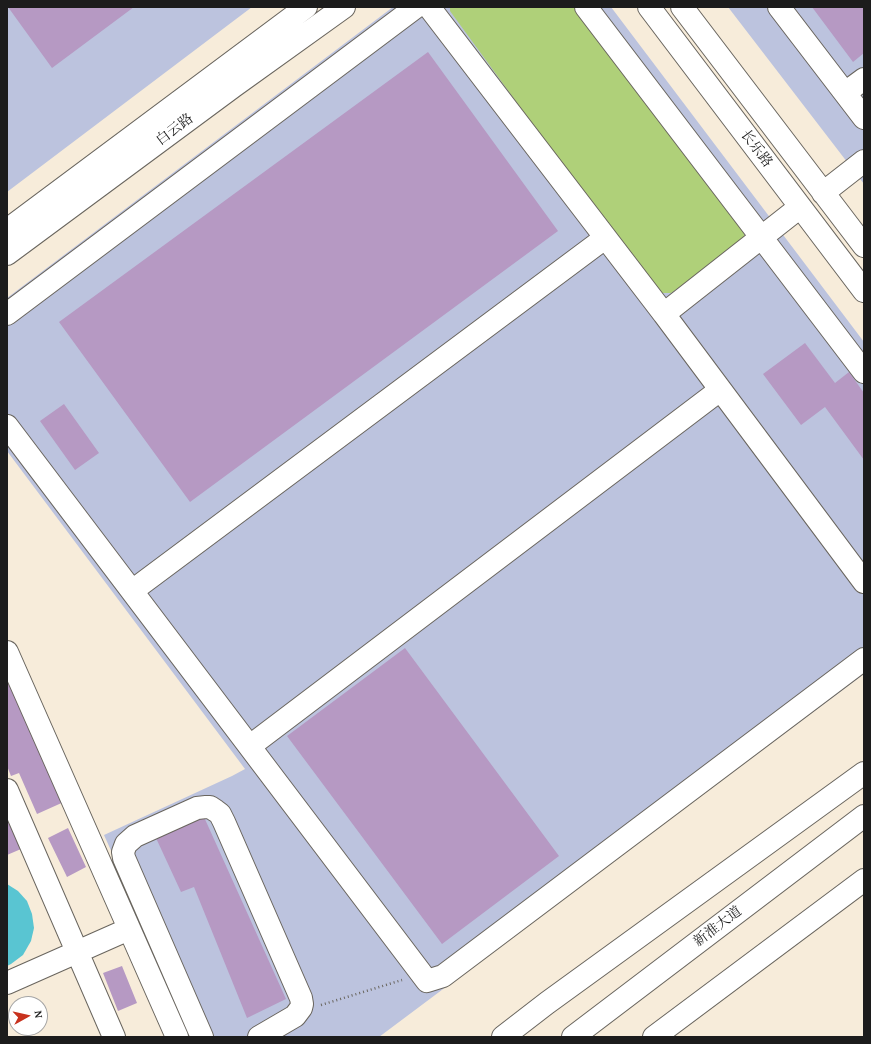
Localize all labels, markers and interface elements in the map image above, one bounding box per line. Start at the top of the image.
street label: 白云路 [153,111,197,149]
street label: 长乐路 [737,127,775,171]
street label: 新淮大道 [691,903,745,951]
north arrow [8,996,48,1036]
text: N [30,1010,47,1019]

